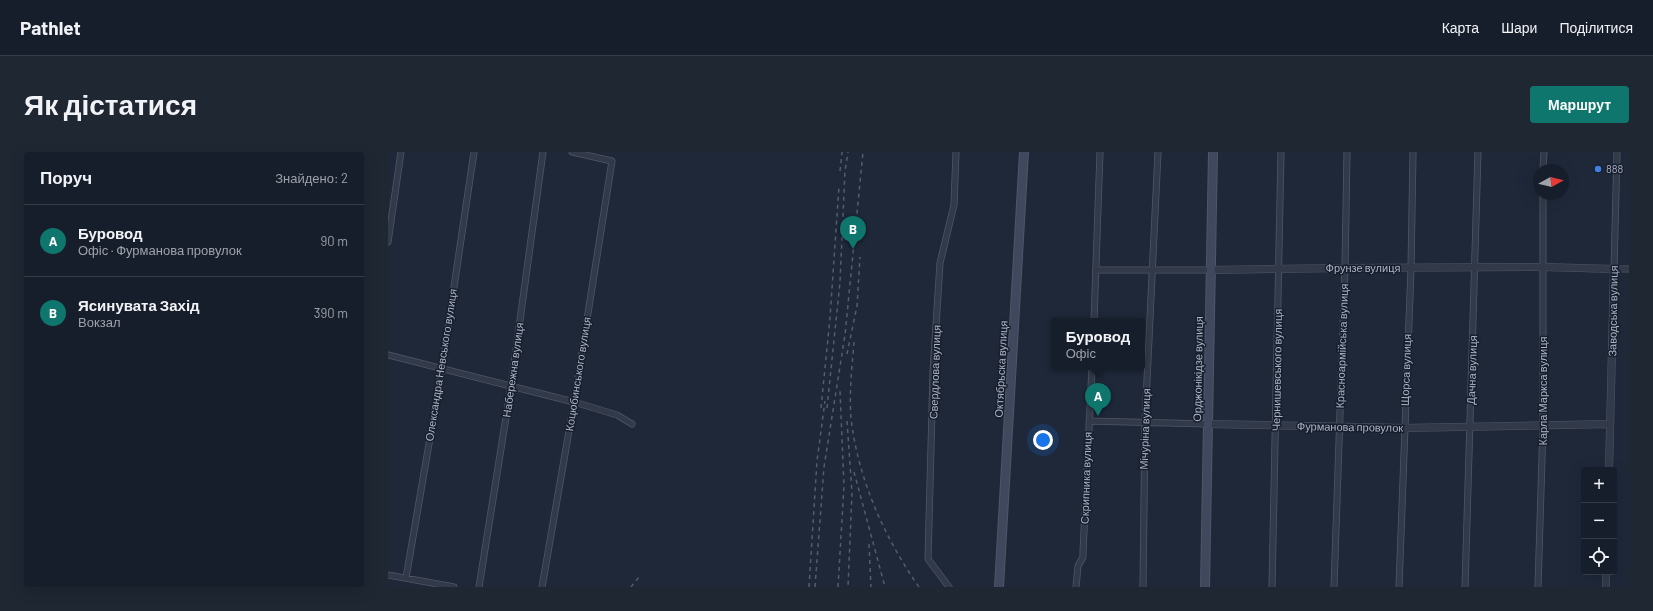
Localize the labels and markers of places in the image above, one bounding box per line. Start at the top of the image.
place label: 888 [1606,162,1623,175]
marker: 888 [1593,164,1603,174]
pin: B [840,216,866,249]
pin: A [1085,383,1111,416]

